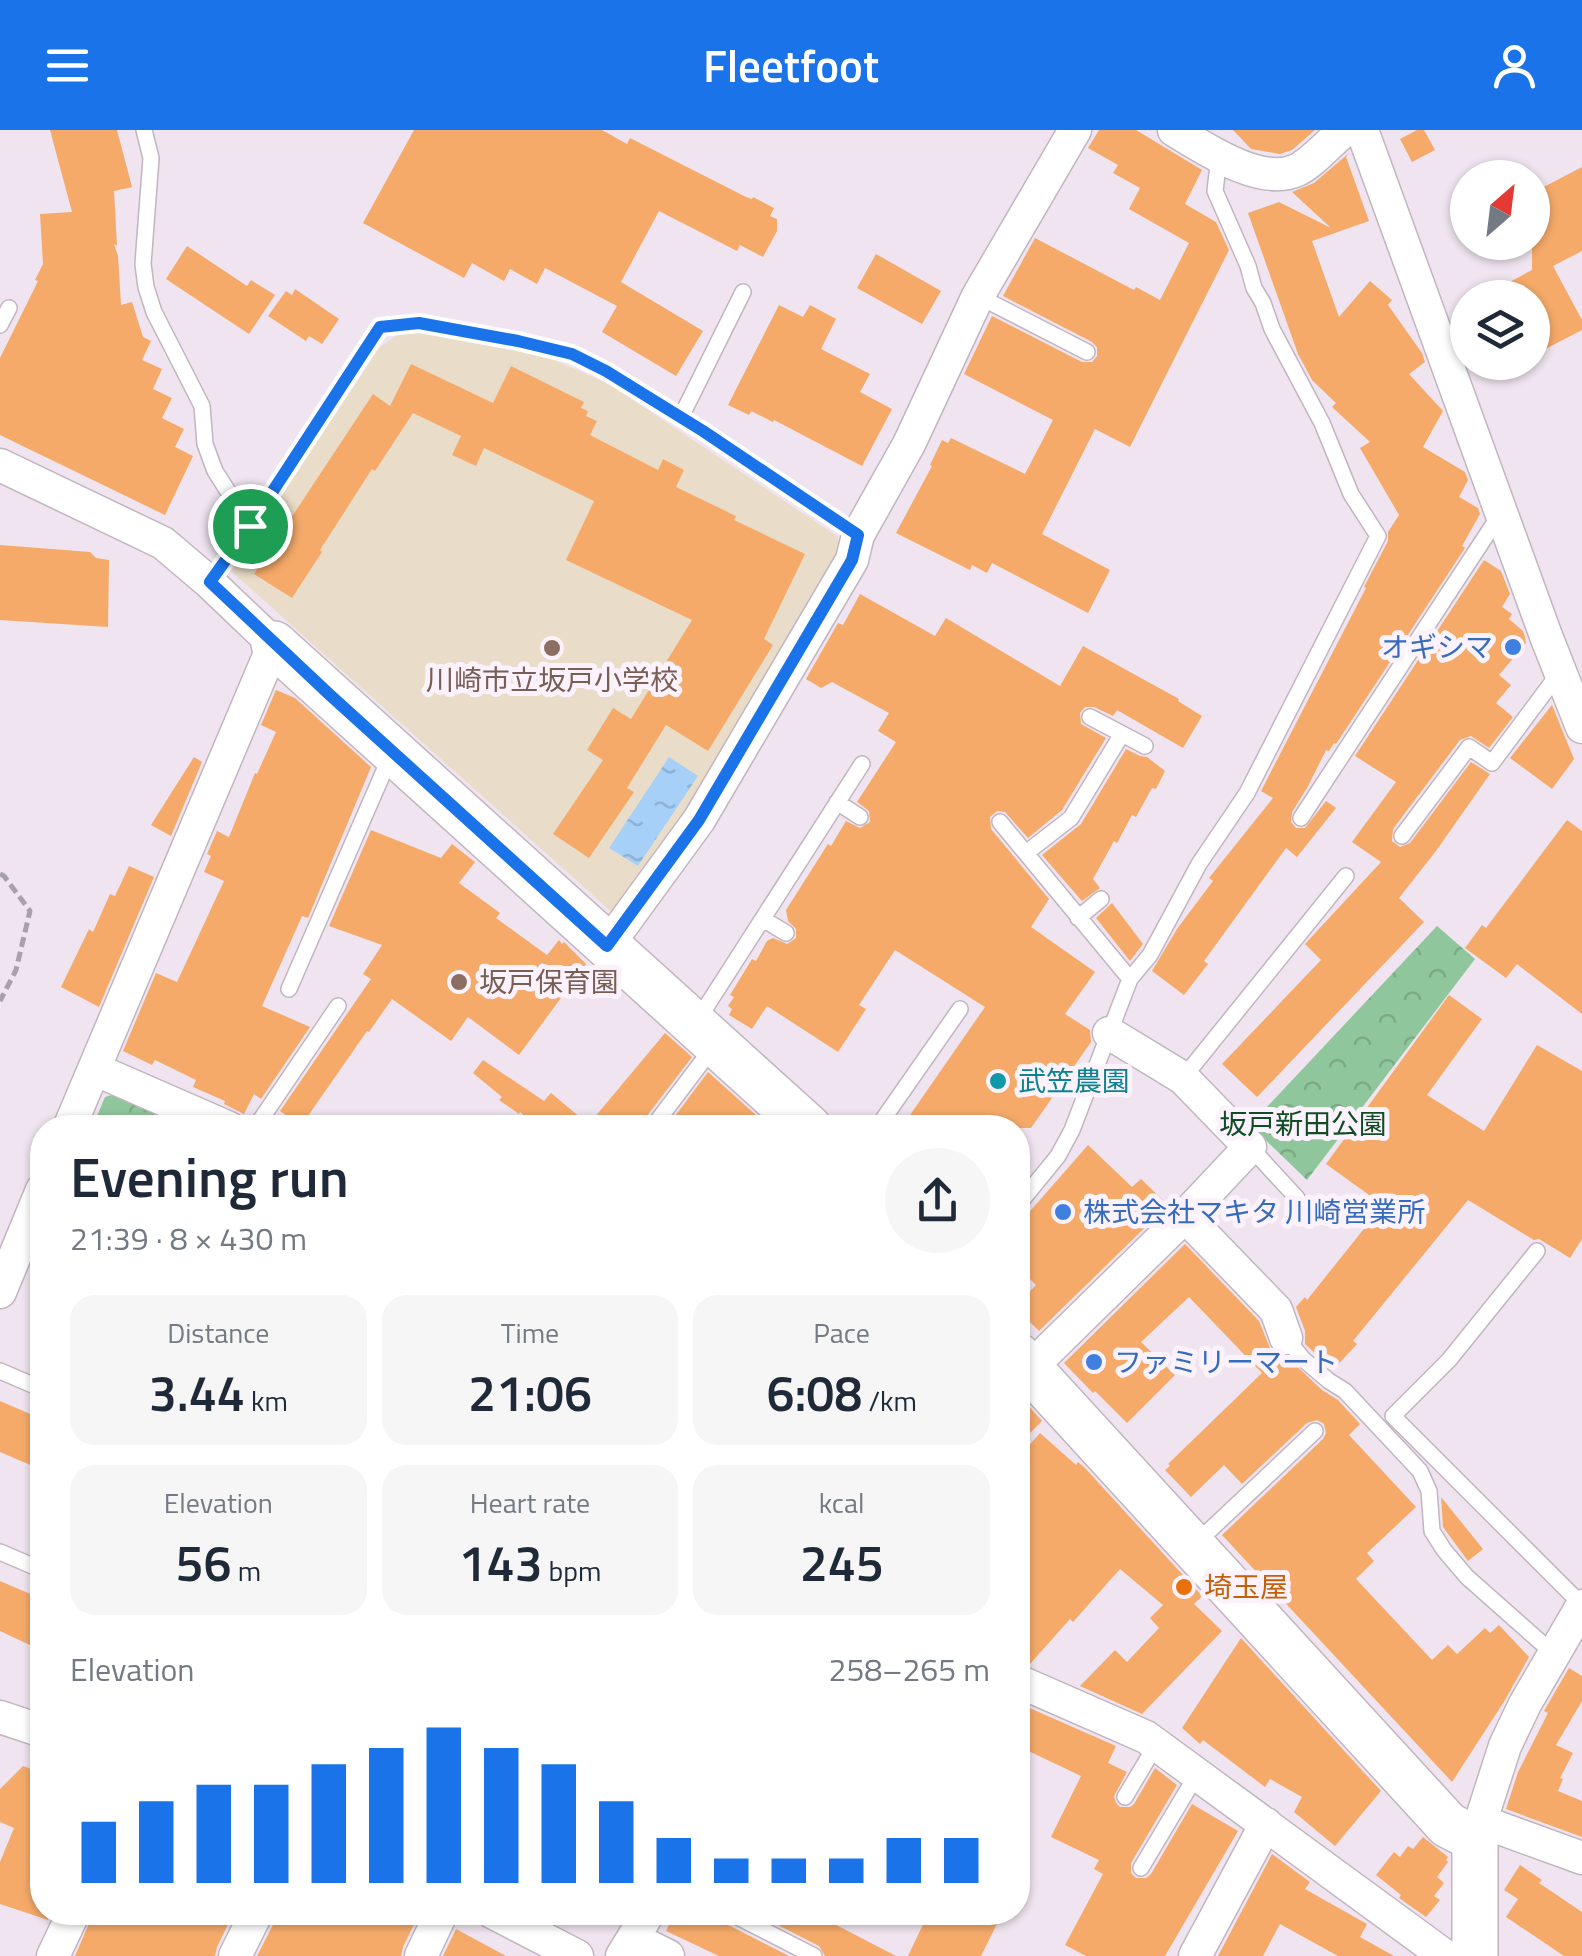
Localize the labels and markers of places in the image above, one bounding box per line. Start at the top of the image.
pin [208,484,293,569]
place label: オギシマ [1381,625,1493,668]
marker: オギシマ [1502,636,1524,658]
marker: 川崎市立坂戸小学校 [541,637,563,659]
place label: 川崎市立坂戸小学校 [426,658,678,701]
place label: 坂戸保育園 [479,960,619,1003]
marker: 坂戸保育園 [448,971,470,993]
place label: 武笠農園 [1018,1059,1130,1102]
marker: 武笠農園 [987,1070,1009,1092]
place label: 株式会社マキタ 川崎営業所 [1083,1190,1425,1233]
marker: 株式会社マキタ 川崎営業所 [1052,1201,1074,1223]
place label: ファミリーマート [1114,1340,1338,1383]
marker: ファミリーマート [1083,1351,1105,1373]
place label: 埼玉屋 [1204,1565,1288,1608]
marker: 埼玉屋 [1173,1576,1195,1598]

